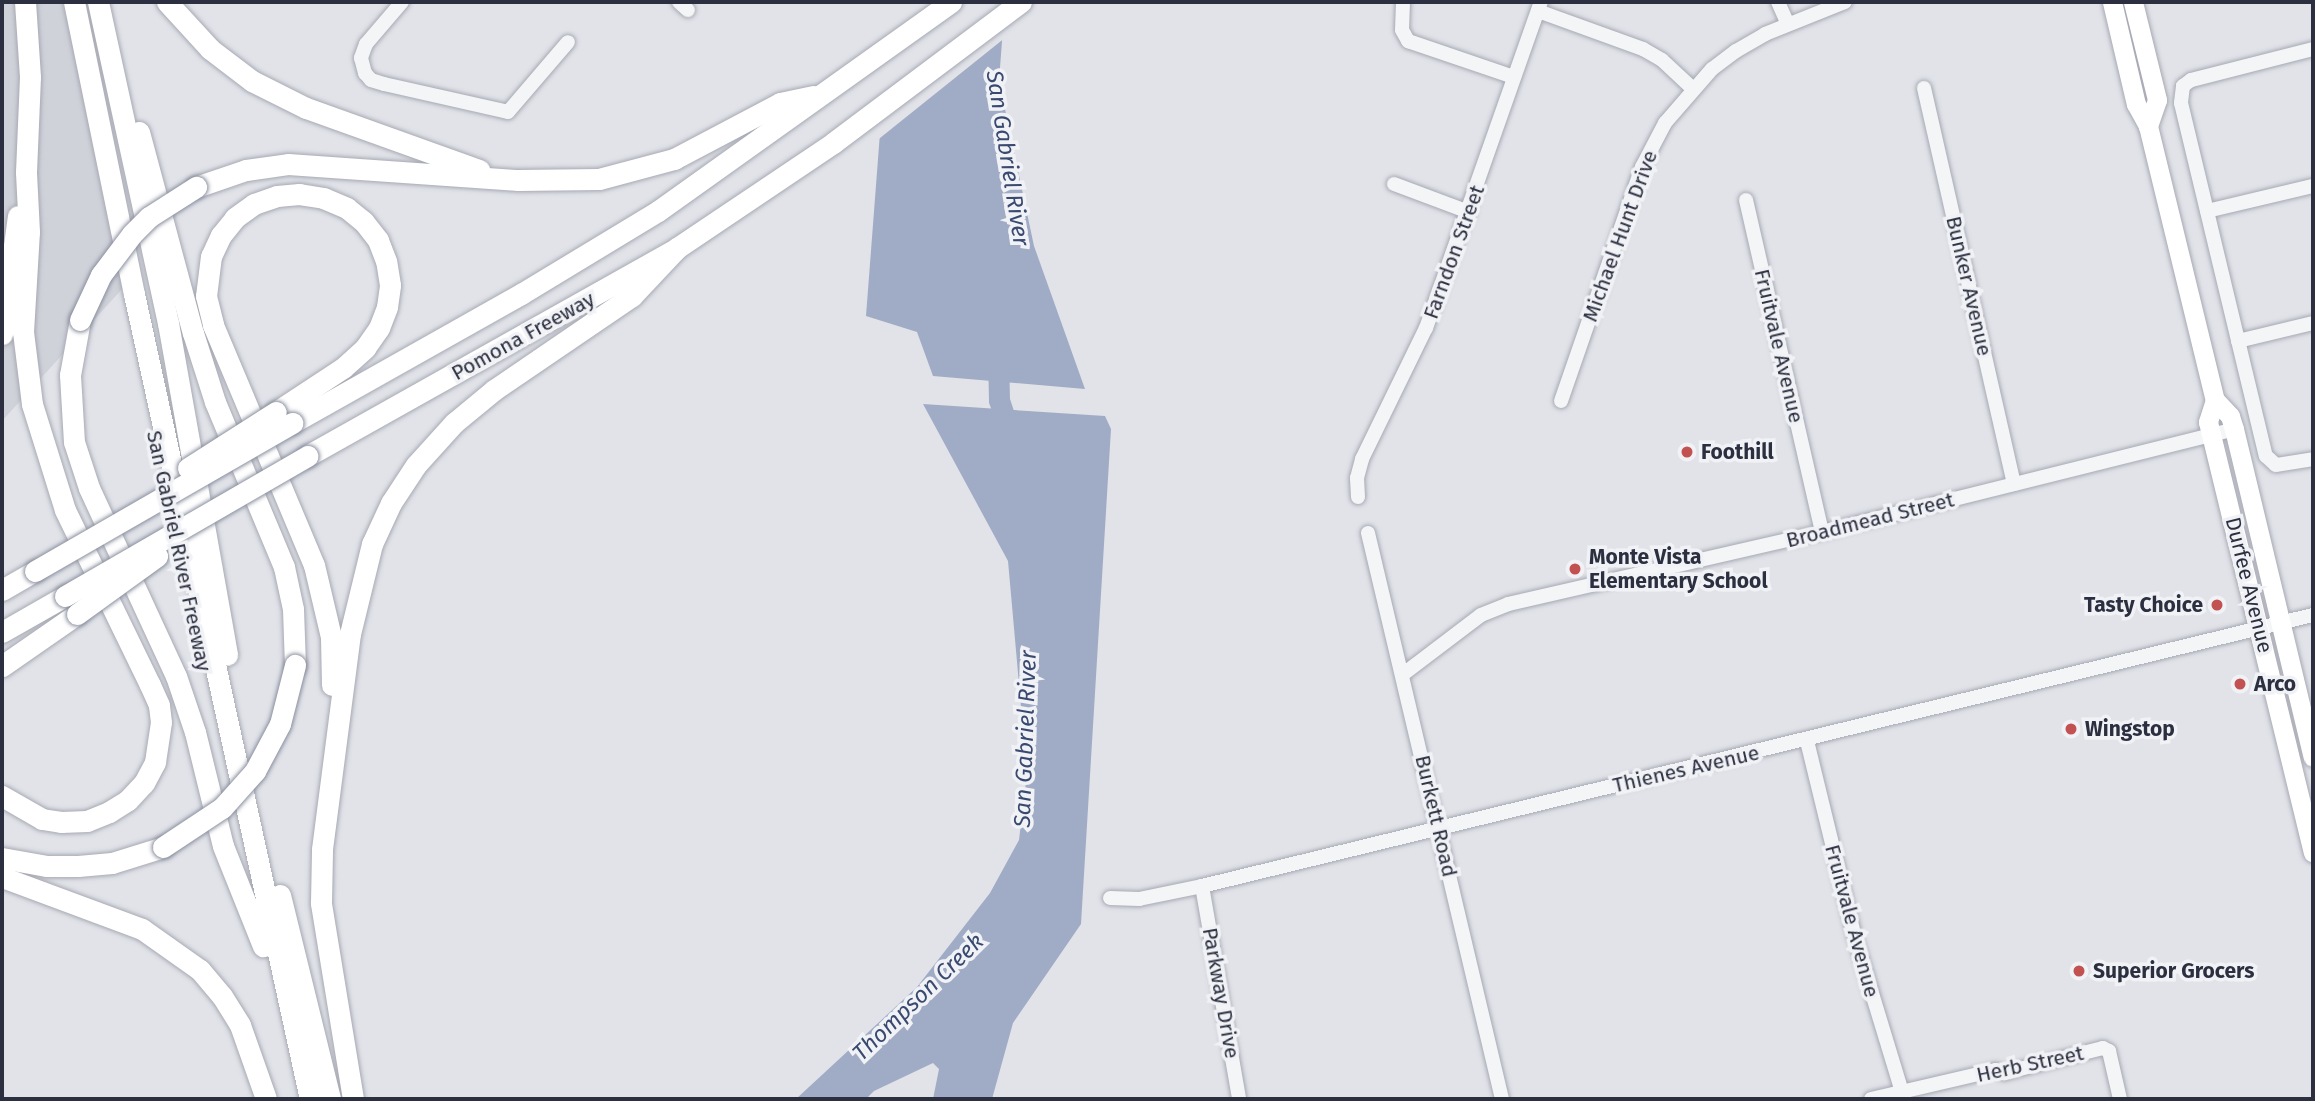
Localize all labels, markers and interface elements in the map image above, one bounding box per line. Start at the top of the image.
water label: San Gabriel River [981,68,1035,248]
street label: Michael Hunt Drive [1577,147,1663,325]
street label: Farndon Street [1418,182,1490,322]
street label: Bunker Avenue [1941,214,1997,358]
street label: Fruitvale Avenue [1749,267,1809,425]
street label: Pomona Freeway [447,286,599,386]
street label: San Gabriel River Freeway [141,428,217,674]
place label: Foothill [1701,439,1774,465]
marker: Foothill [1679,444,1695,460]
street label: Broadmead Street [1783,487,1957,553]
street label: Durfee Avenue [2220,515,2278,655]
place label: Monte Vista Elementary School [1589,544,1768,594]
marker: Monte Vista Elementary School [1567,561,1583,577]
place label: Tasty Choice [2084,592,2203,618]
marker: Tasty Choice [2209,597,2225,613]
water label: San Gabriel River [1008,650,1042,828]
place label: Arco [2254,671,2296,697]
marker: Arco [2232,676,2248,692]
place label: Wingstop [2085,716,2175,742]
marker: Wingstop [2063,721,2079,737]
street label: Thienes Avenue [1610,740,1762,798]
street label: Burkett Road [1410,753,1462,879]
street label: Fruitvale Avenue [1819,842,1885,1000]
street label: Parkway Drive [1197,926,1245,1060]
water label: Thompson Creek [847,928,989,1066]
place label: Superior Grocers [2093,958,2254,984]
marker: Superior Grocers [2071,963,2087,979]
street label: Herb Street [1974,1040,2086,1088]

